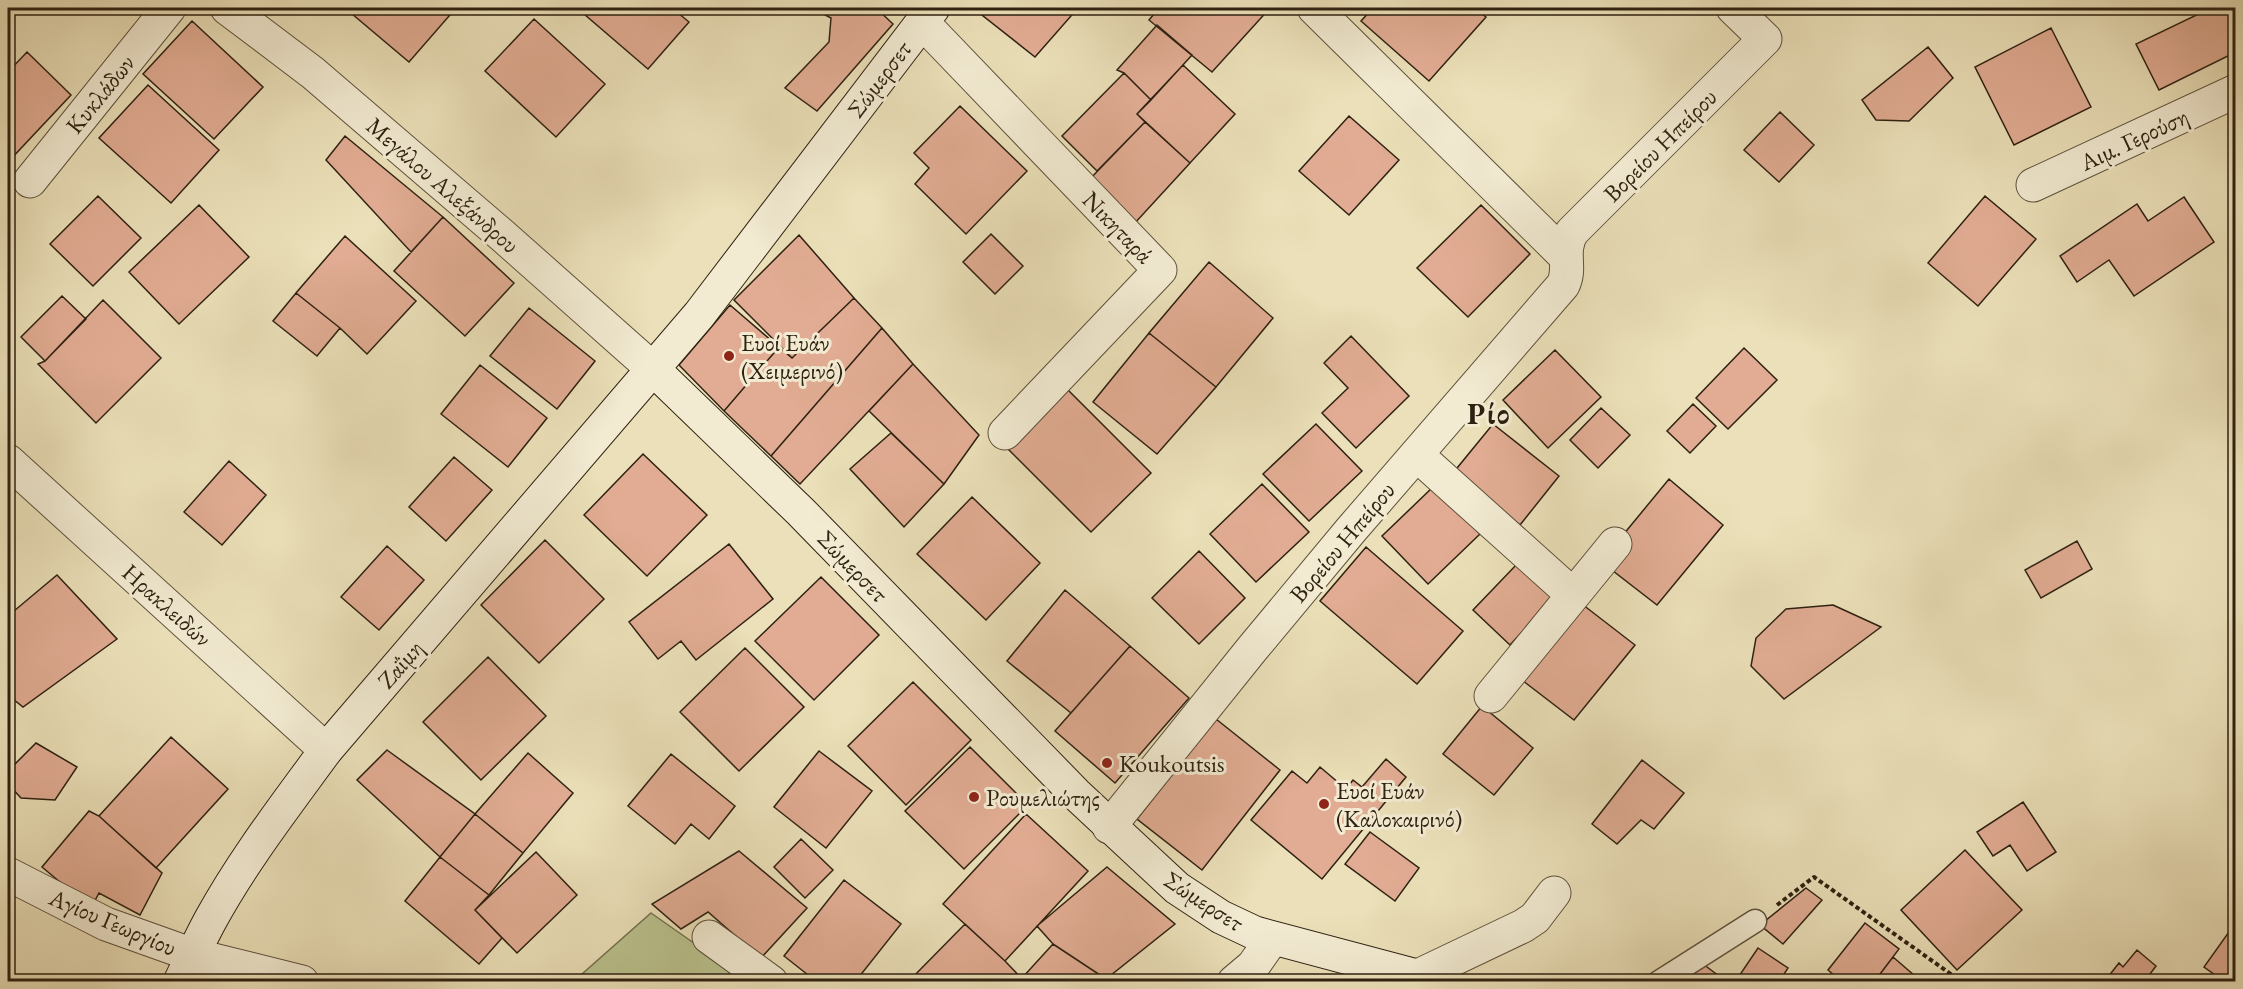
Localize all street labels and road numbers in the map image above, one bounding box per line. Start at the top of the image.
street label: Σώμερσετ [840,33,919,124]
street label: Κυκλάδων [59,48,141,140]
street label: Βορείου Ηπείρου [1597,82,1723,208]
street label: Αιμ. Γερούση [2074,100,2193,178]
street label: Μεγάλου Αλεξάνδρου [360,110,526,260]
street label: Νικηταρά [1076,184,1160,270]
street label: Βορείου Ηπείρου [1282,475,1402,609]
street label: Σώμερσετ [811,523,896,609]
street label: Ηρακλειδών [116,557,218,653]
street label: Ζαΐμη [370,633,430,695]
street label: Σώμερσετ [1158,864,1250,939]
street label: Αγίου Γεωργίου [44,881,181,963]

